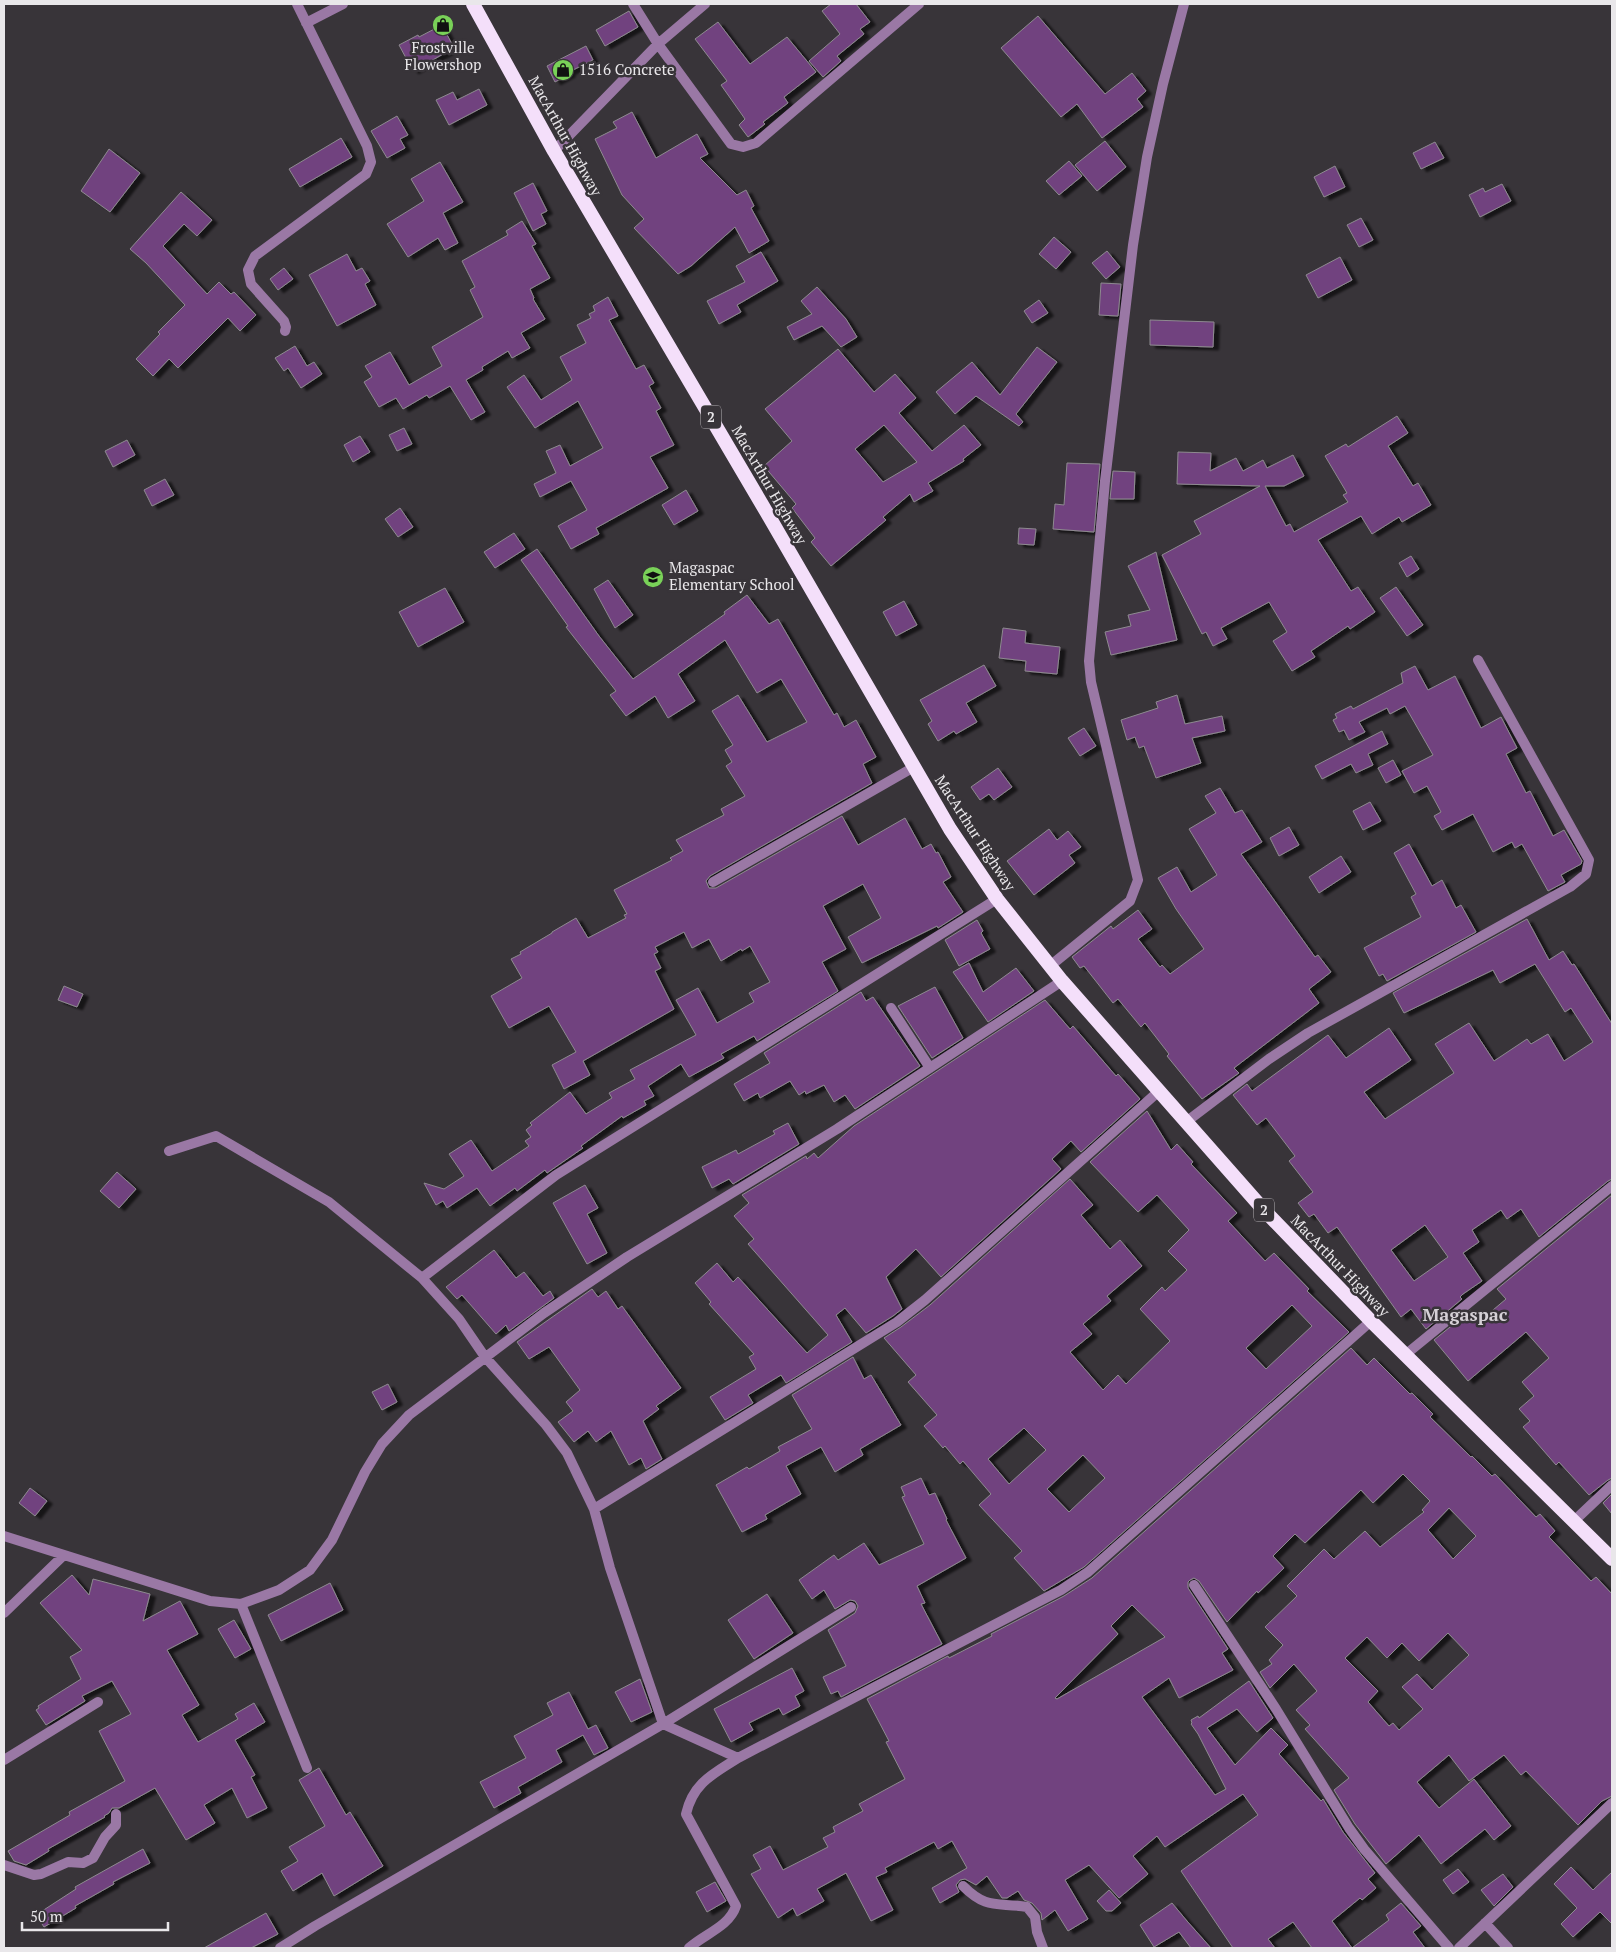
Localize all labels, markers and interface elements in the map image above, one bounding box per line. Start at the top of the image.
shop icon: Frostville Flowershop [431,13,455,37]
place label: Frostville Flowershop [405,37,481,74]
shop icon: 1516 Concrete [551,58,575,82]
place label: 1516 Concrete [579,59,675,79]
street label: MacArthur Highway [525,72,607,199]
road number: 2 [701,406,721,428]
street label: MacArthur Highway [728,421,812,548]
place label: Magaspac Elementary School [669,557,795,594]
school or university icon: Magaspac Elementary School [641,565,665,589]
street label: MacArthur Highway [931,771,1021,895]
road number: 2 [1254,1198,1274,1222]
street label: MacArthur Highway [1287,1210,1395,1321]
district label: Magaspac [1423,1302,1508,1326]
scale bar [22,1900,169,1932]
text: 50 m [30,1906,63,1926]

